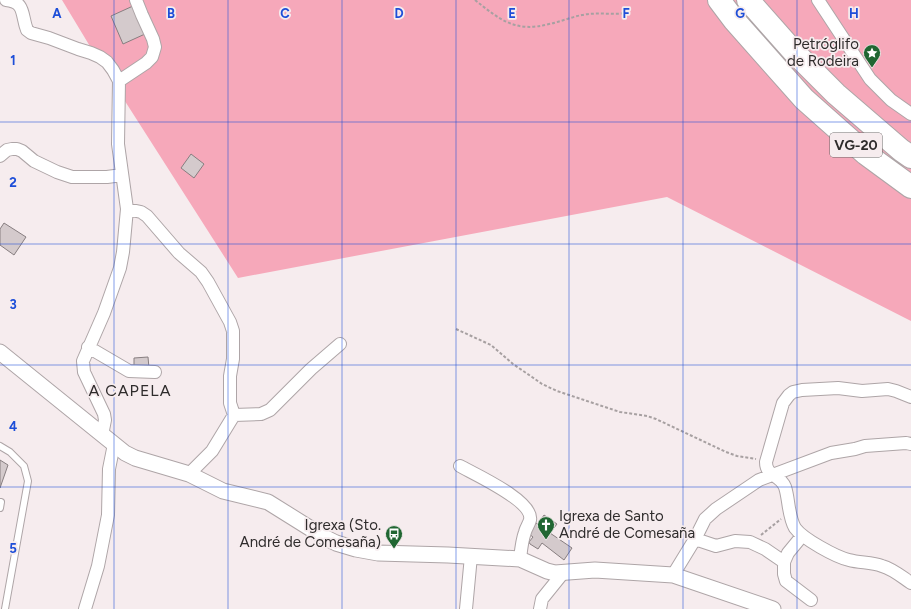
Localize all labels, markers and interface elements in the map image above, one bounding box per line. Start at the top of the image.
text: A [52,6,62,21]
text: B [167,6,175,21]
text: C [280,6,290,21]
text: D [394,6,404,21]
text: E [508,6,516,21]
text: F [622,6,630,21]
text: G [735,6,745,21]
text: H [849,6,859,21]
place label: Petróglifo de Rodeira [787,35,859,70]
place icon: Petróglifo de Rodeira [862,43,882,68]
text: 1 [10,53,16,68]
road number: VG-20 [830,133,882,157]
text: 2 [9,175,17,190]
text: 3 [9,297,17,312]
district label: A CAPELA [88,381,172,400]
text: 4 [9,419,17,434]
place label: Igrexa de Santo André de Comesaña [559,507,695,542]
church icon: Igrexa de Santo André de Comesaña [536,515,556,540]
place label: Igrexa (Sto. André de Comesaña) [240,516,381,551]
bus stop icon: Igrexa (Sto. André de Comesaña) [384,524,404,549]
text: 5 [9,541,17,556]

